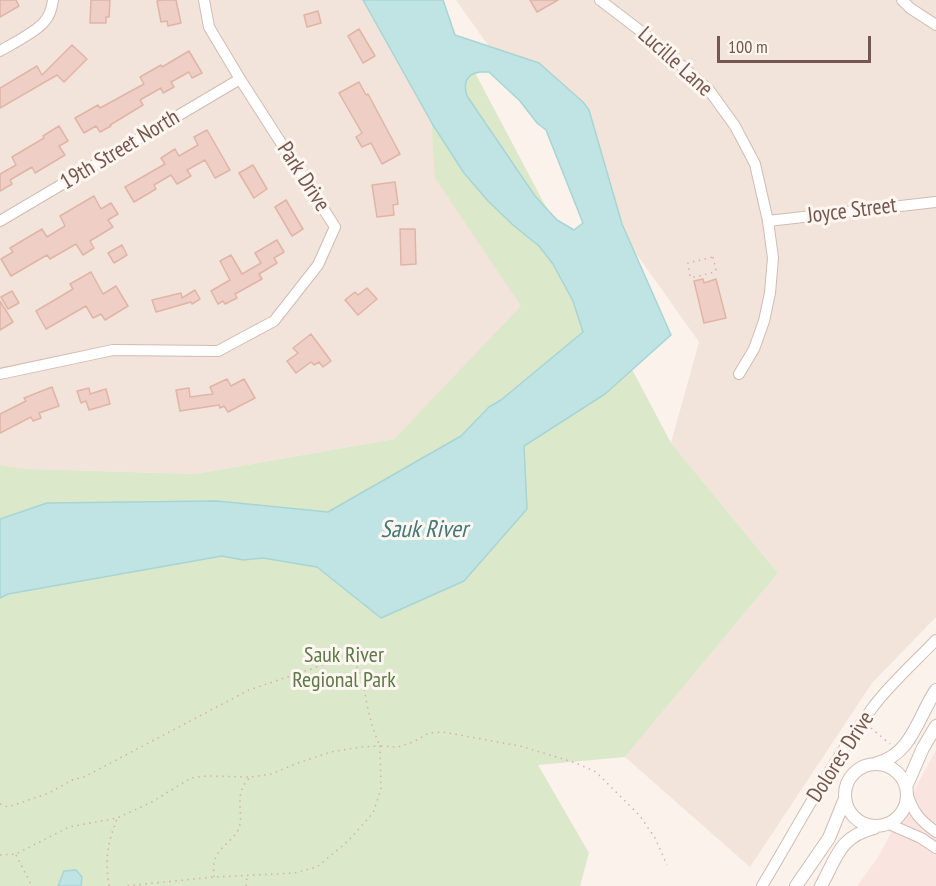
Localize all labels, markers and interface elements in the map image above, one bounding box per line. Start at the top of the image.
street label: Lucille Lane [632,22,718,102]
scale bar [720,24,874,62]
text: 100 m [728,35,768,58]
street label: 19th Street North [56,104,184,196]
street label: Park Drive [271,137,335,217]
street label: Joyce Street [806,192,898,230]
water label: Sauk River [380,516,468,544]
park label: Sauk River Regional Park [292,643,396,694]
street label: Dolores Drive [802,707,880,807]

